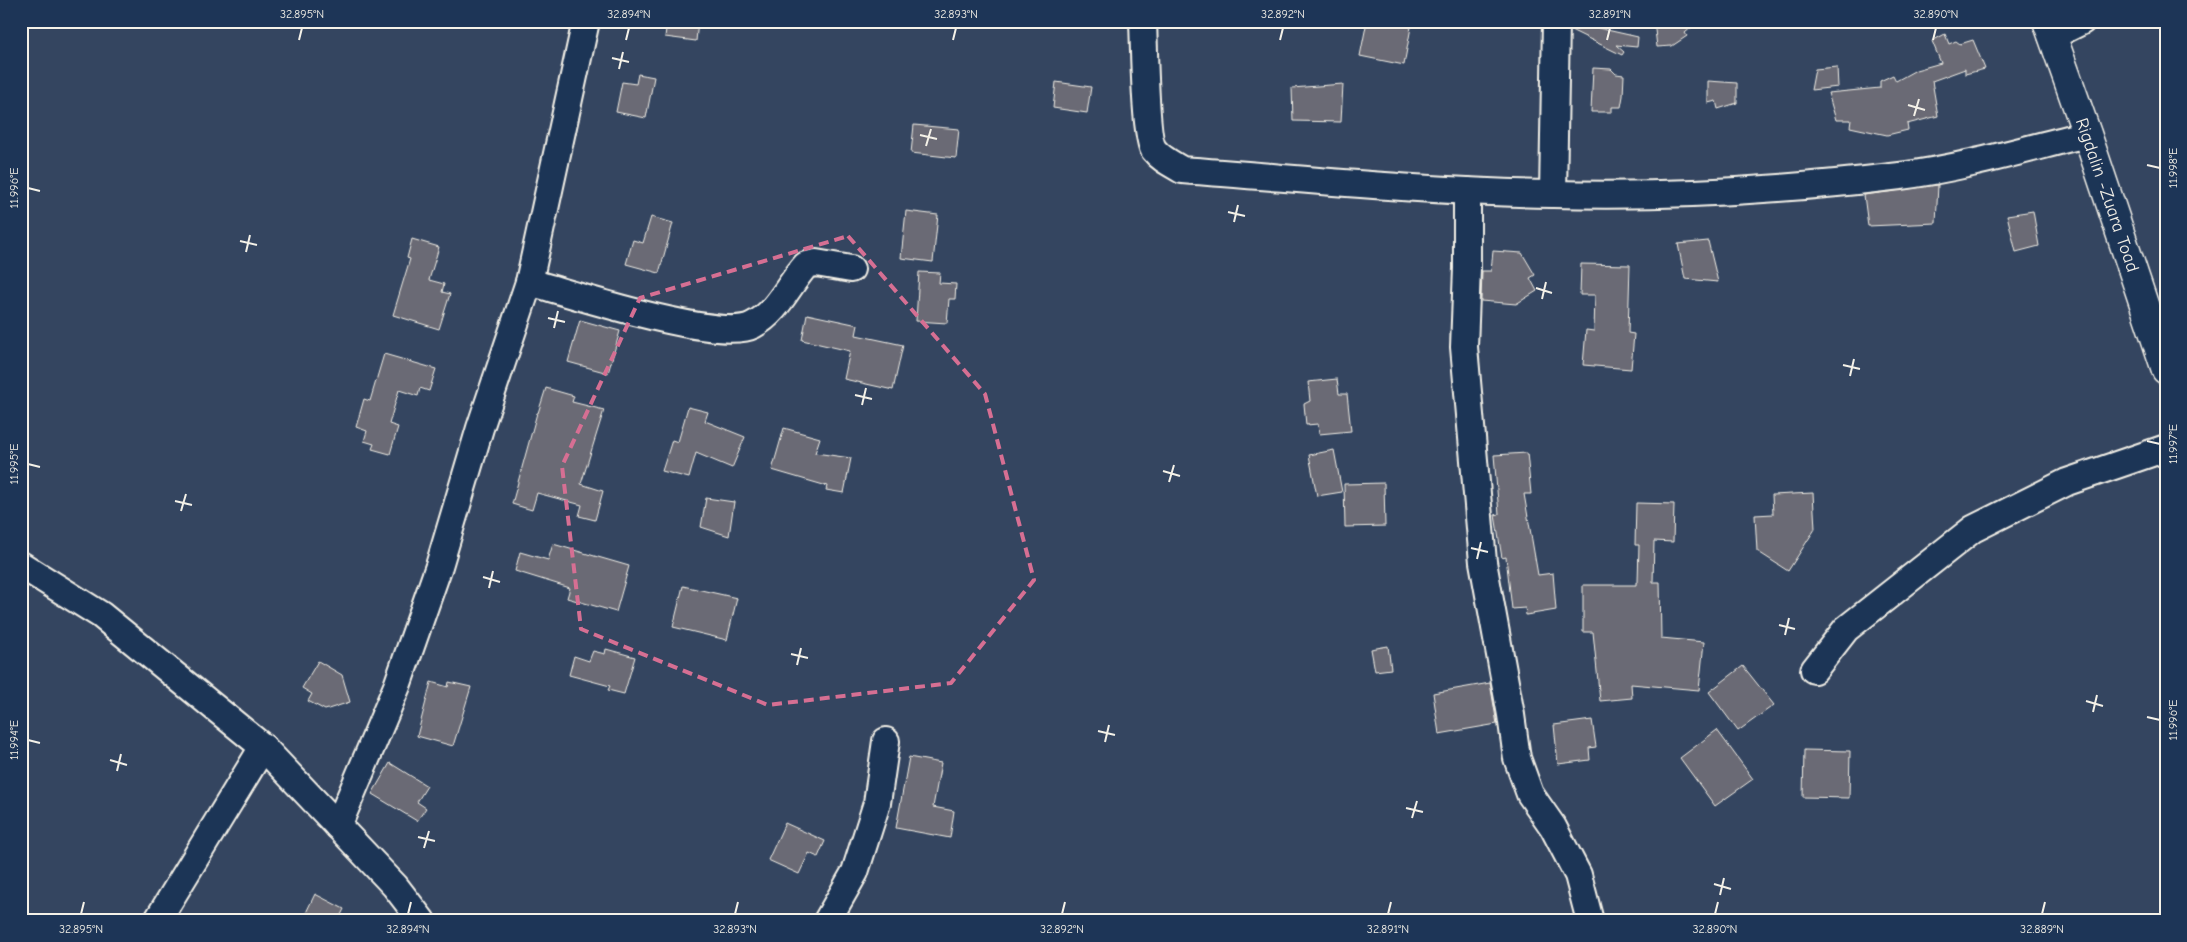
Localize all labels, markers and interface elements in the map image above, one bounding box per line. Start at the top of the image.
text: 32.895°N [280,7,324,21]
text: 32.894°N [607,7,651,21]
text: 32.893°N [934,7,978,21]
text: 32.892°N [1261,7,1305,21]
text: 32.891°N [1589,7,1631,21]
text: 32.890°N [1914,7,1958,21]
street label: Rigdalin -Zuara Toad [2071,115,2143,275]
text: 11.998°E [2166,148,2180,188]
text: 11.996°E [7,168,21,208]
text: 11.997°E [2166,424,2180,464]
text: 11.995°E [7,444,21,484]
text: 11.996°E [2166,700,2180,740]
text: 11.994°E [7,720,21,760]
text: 32.895°N [59,922,103,936]
text: 32.894°N [386,922,430,936]
text: 32.893°N [713,922,757,936]
text: 32.892°N [1040,922,1084,936]
text: 32.891°N [1367,922,1409,936]
text: 32.890°N [1693,922,1737,936]
text: 32.889°N [2020,922,2064,936]

